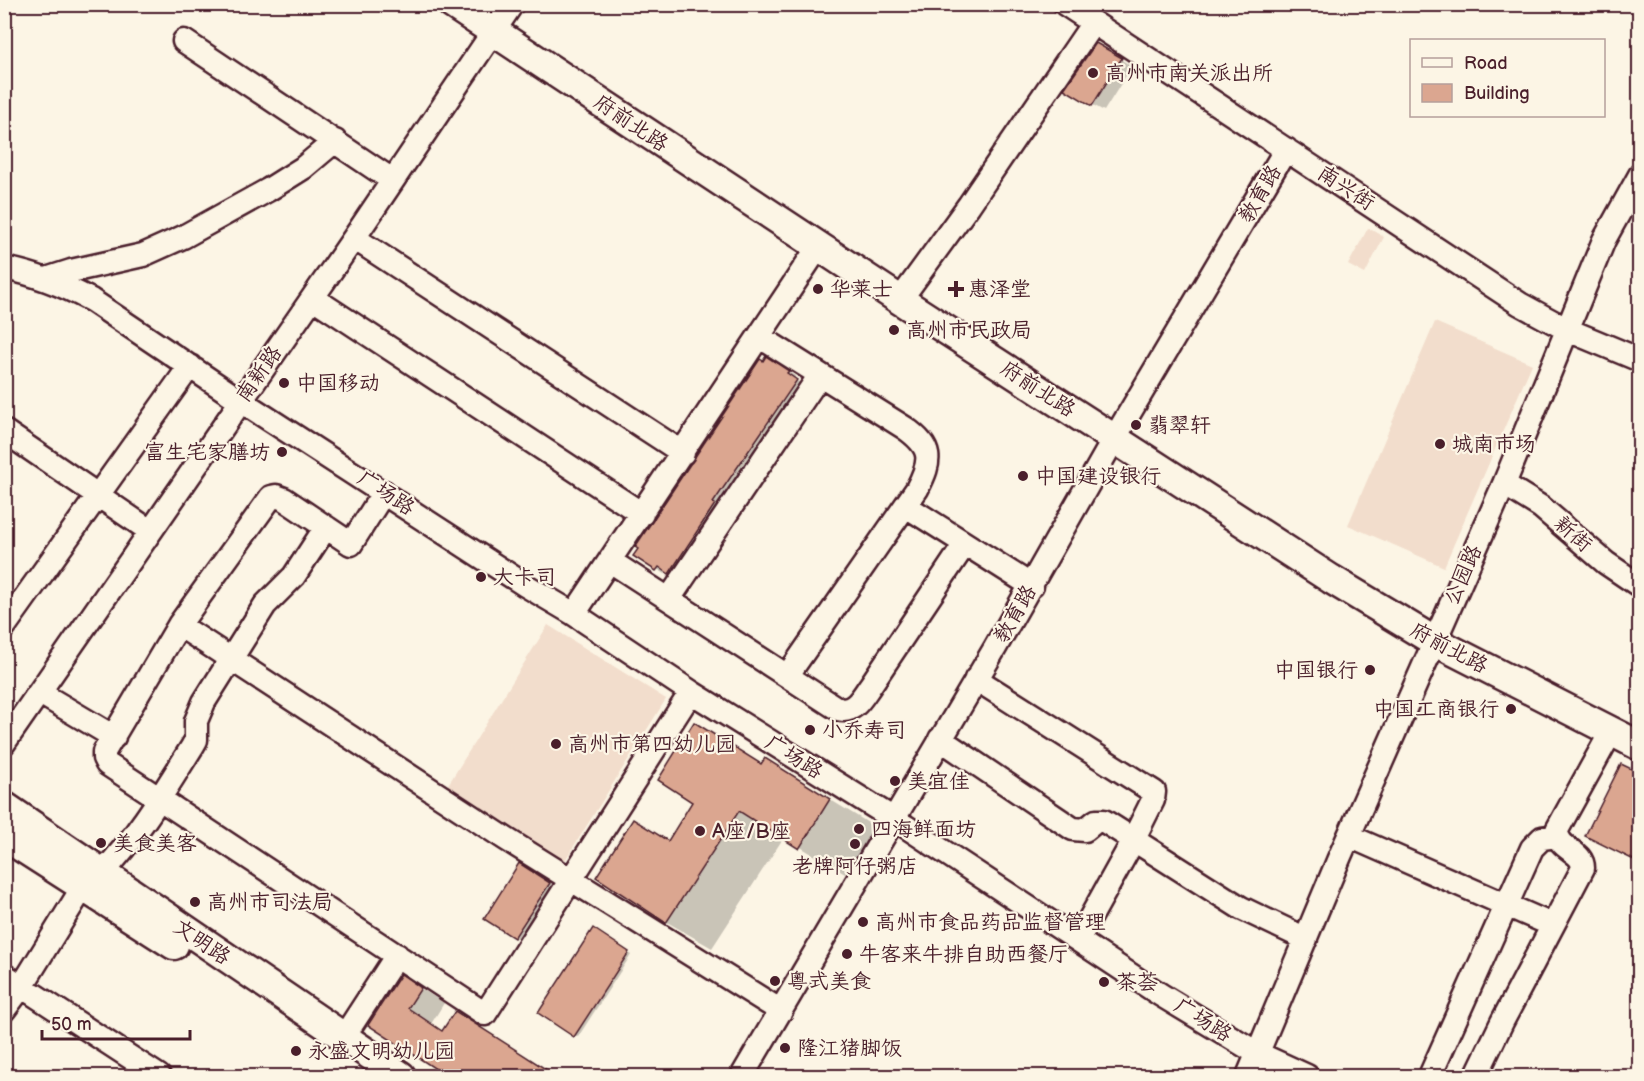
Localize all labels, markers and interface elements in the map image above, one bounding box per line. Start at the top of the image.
legend [1410,39,1605,117]
text: Road [1464,53,1508,74]
place label: 高州市南关派出所 [1105,61,1273,86]
marker: 高州市南关派出所 [1086,66,1100,80]
text: Building [1464,83,1530,104]
street label: 府前北路 [589,89,673,157]
street label: 教育路 [1233,160,1287,228]
street label: 南兴街 [1313,160,1379,216]
place label: 华莱士 [830,277,893,302]
place label: 惠泽堂 [968,277,1031,302]
marker: 华莱士 [811,282,825,296]
marker: 惠泽堂 [949,282,963,296]
place label: 高州市民政局 [906,318,1032,343]
marker: 高州市民政局 [887,323,901,337]
street label: 南新路 [231,341,287,407]
street label: 府前北路 [996,356,1080,422]
place label: 中国移动 [296,371,380,396]
marker: 中国移动 [277,376,291,390]
place label: 翡翠轩 [1148,413,1211,438]
marker: 翡翠轩 [1129,418,1143,432]
place label: 城南市场 [1452,432,1536,457]
marker: 城南市场 [1433,437,1447,451]
place label: 富生宅家膳坊 [144,440,270,465]
marker: 富生宅家膳坊 [275,445,289,459]
place label: 中国建设银行 [1035,464,1161,489]
street label: 广场路 [353,465,419,521]
marker: 中国建设银行 [1016,469,1030,483]
street label: 新街 [1549,511,1597,557]
street label: 公园路 [1439,541,1487,609]
place label: 大卡司 [493,565,556,590]
marker: 大卡司 [474,570,488,584]
street label: 教育路 [988,580,1042,648]
street label: 府前北路 [1406,617,1492,679]
place label: 中国银行 [1274,658,1358,683]
marker: 中国银行 [1363,663,1377,677]
place label: 中国工商银行 [1373,697,1499,722]
marker: 中国工商银行 [1504,702,1518,716]
place label: 小乔寿司 [822,718,906,743]
marker: 小乔寿司 [803,723,817,737]
street label: 广场路 [761,730,827,784]
place label: 高州市第四幼儿园 [568,732,736,757]
marker: 高州市第四幼儿园 [549,737,563,751]
place label: 美宜佳 [907,769,970,794]
marker: 美宜佳 [888,774,902,788]
place label: 四海鲜面坊 [871,817,976,842]
place label: A座/B座 [712,819,791,844]
marker: 四海鲜面坊 [852,822,866,836]
marker: A座/B座 [693,824,707,838]
place label: 美食美客 [113,831,197,856]
marker: 美食美客 [94,836,108,850]
marker: 老牌阿仔粥店 [848,837,862,851]
place label: 老牌阿仔粥店 [792,854,918,879]
place label: 高州市司法局 [207,890,333,915]
marker: 高州市司法局 [188,895,202,909]
place label: 高州市食品药品监督管理 [875,910,1106,935]
street label: 文明路 [169,914,235,970]
marker: 高州市食品药品监督管理 [856,915,870,929]
place label: 牛客来牛排自助西餐厅 [859,942,1069,967]
marker: 牛客来牛排自助西餐厅 [840,947,854,961]
place label: 粤式美食 [787,969,871,994]
place label: 茶荟 [1116,970,1158,995]
marker: 粤式美食 [768,974,782,988]
marker: 茶荟 [1097,975,1111,989]
street label: 广场路 [1170,993,1236,1047]
scale bar [42,1003,190,1041]
text: 50 m [51,1014,92,1035]
place label: 隆江猪脚饭 [797,1036,902,1061]
place label: 永盛文明幼儿园 [308,1039,455,1064]
marker: 隆江猪脚饭 [778,1041,792,1055]
marker: 永盛文明幼儿园 [289,1044,303,1058]

